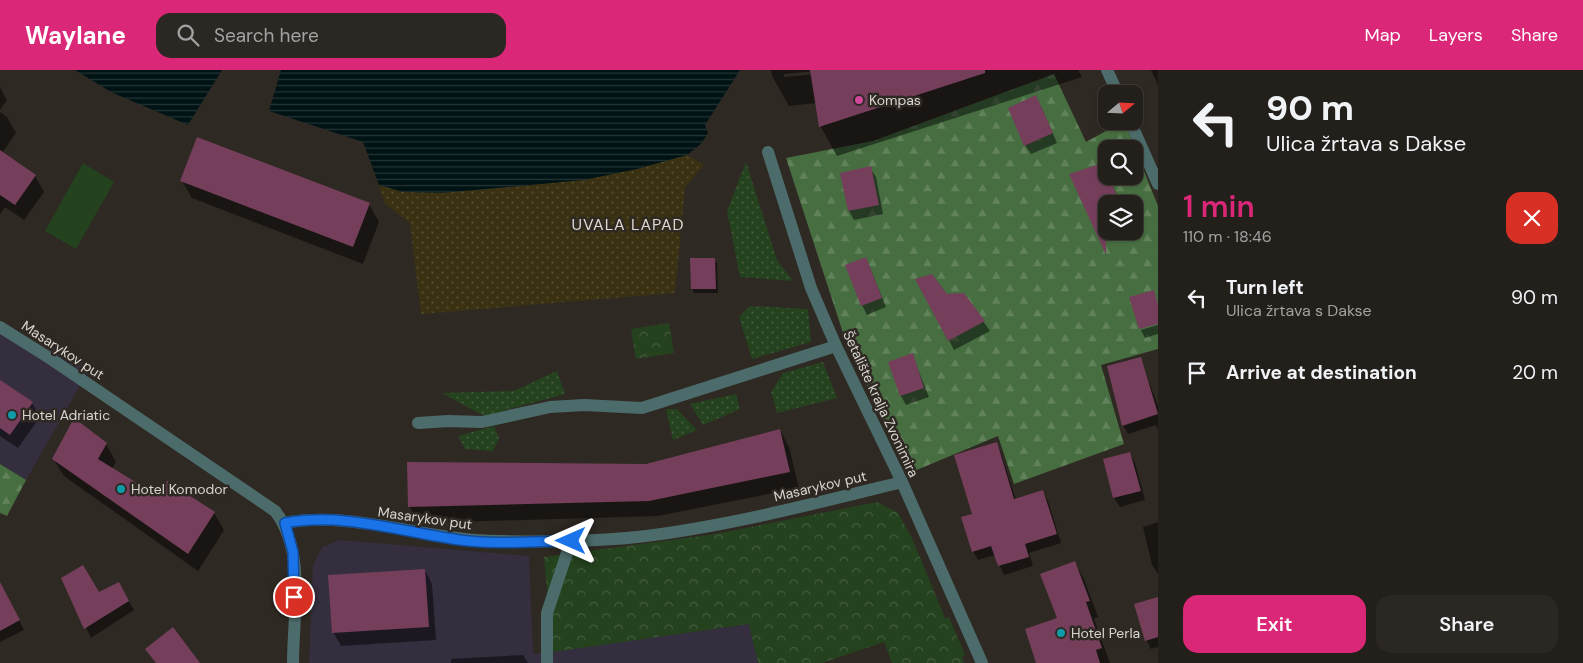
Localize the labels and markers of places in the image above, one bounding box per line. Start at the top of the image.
place label: Kompas [869,91,921,109]
marker: Kompas [853,94,865,106]
place label: Hotel Adriatic [22,406,110,424]
marker: Hotel Adriatic [6,409,18,421]
place label: Hotel Komodor [131,480,228,498]
marker: Hotel Komodor [115,483,127,495]
pin [273,576,315,618]
place label: Hotel Perla [1071,624,1140,642]
marker: Hotel Perla [1055,627,1067,639]

